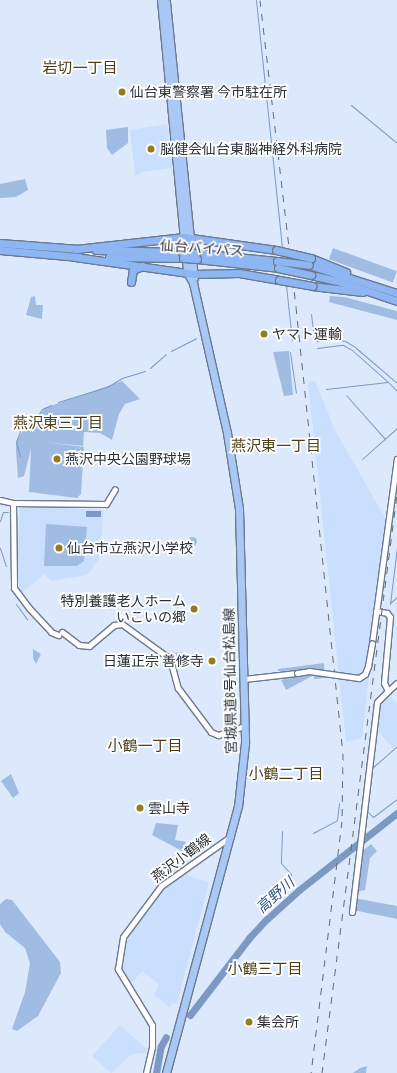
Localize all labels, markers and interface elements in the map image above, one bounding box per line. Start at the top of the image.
district label: 岩切一丁目 [43,59,117,77]
place label: 仙台東警察署 今市駐在所 [130,84,287,100]
marker: 仙台東警察署 今市駐在所 [117,87,127,97]
place label: 脳健会仙台東脳神経外科病院 [160,141,342,157]
marker: 脳健会仙台東脳神経外科病院 [145,143,157,155]
street label: 仙台バイパス [160,237,244,259]
place label: ヤマト運輸 [272,326,342,342]
marker: ヤマト運輸 [259,329,269,339]
district label: 燕沢東三丁目 [13,414,103,432]
district label: 燕沢東一丁目 [231,437,321,455]
place label: 燕沢中央公園野球場 [65,451,191,467]
marker: 燕沢中央公園野球場 [52,454,62,464]
place label: 仙台市立燕沢小学校 [67,540,193,556]
marker: 仙台市立燕沢小学校 [54,543,64,553]
place label: 特別養護老人ホーム いこいの郷 [60,593,186,626]
marker: 特別養護老人ホーム いこいの郷 [189,604,199,614]
street label: 宮城県道8号仙台松島線 [220,608,240,754]
place label: 日蓮正宗 善修寺 [103,653,204,669]
marker: 日蓮正宗 善修寺 [207,656,217,666]
district label: 小鶴一丁目 [108,737,182,755]
district label: 小鶴二丁目 [249,765,323,783]
place label: 雲山寺 [148,800,190,816]
marker: 雲山寺 [135,803,145,813]
street label: 燕沢小鶴線 [148,830,214,886]
water label: 高野川 [252,873,298,917]
district label: 小鶴三丁目 [228,960,302,978]
place label: 集会所 [257,1014,299,1030]
marker: 集会所 [244,1017,254,1027]

